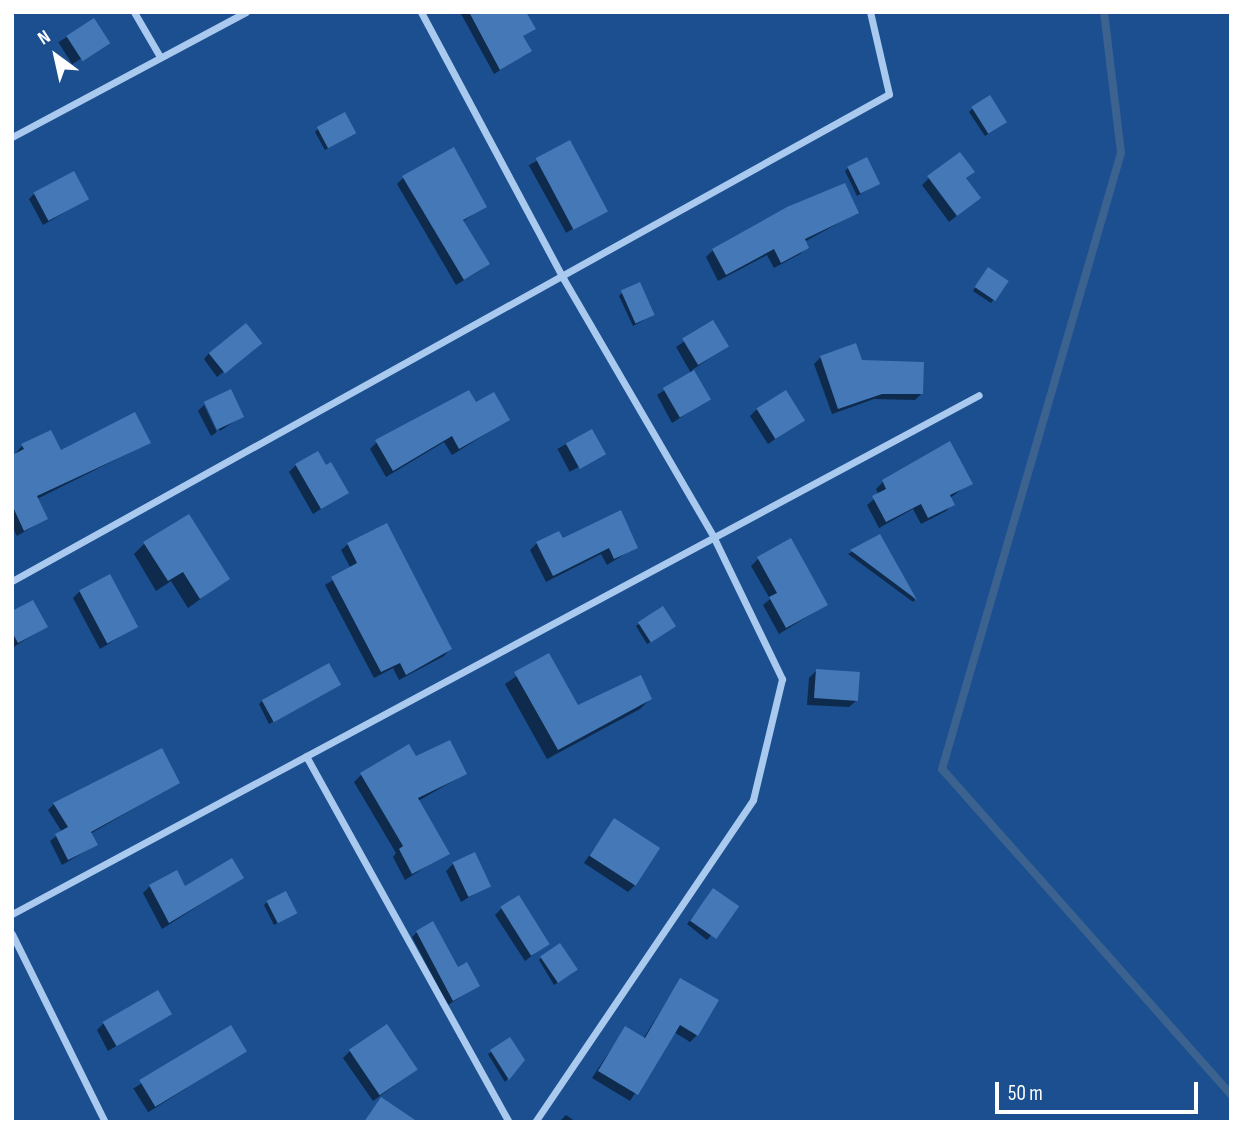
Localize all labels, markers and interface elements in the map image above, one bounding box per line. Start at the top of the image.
north arrow [21,21,91,91]
text: N [34,26,55,50]
scale bar [998,1068,1201,1112]
text: 50 m [1008,1081,1043,1106]

